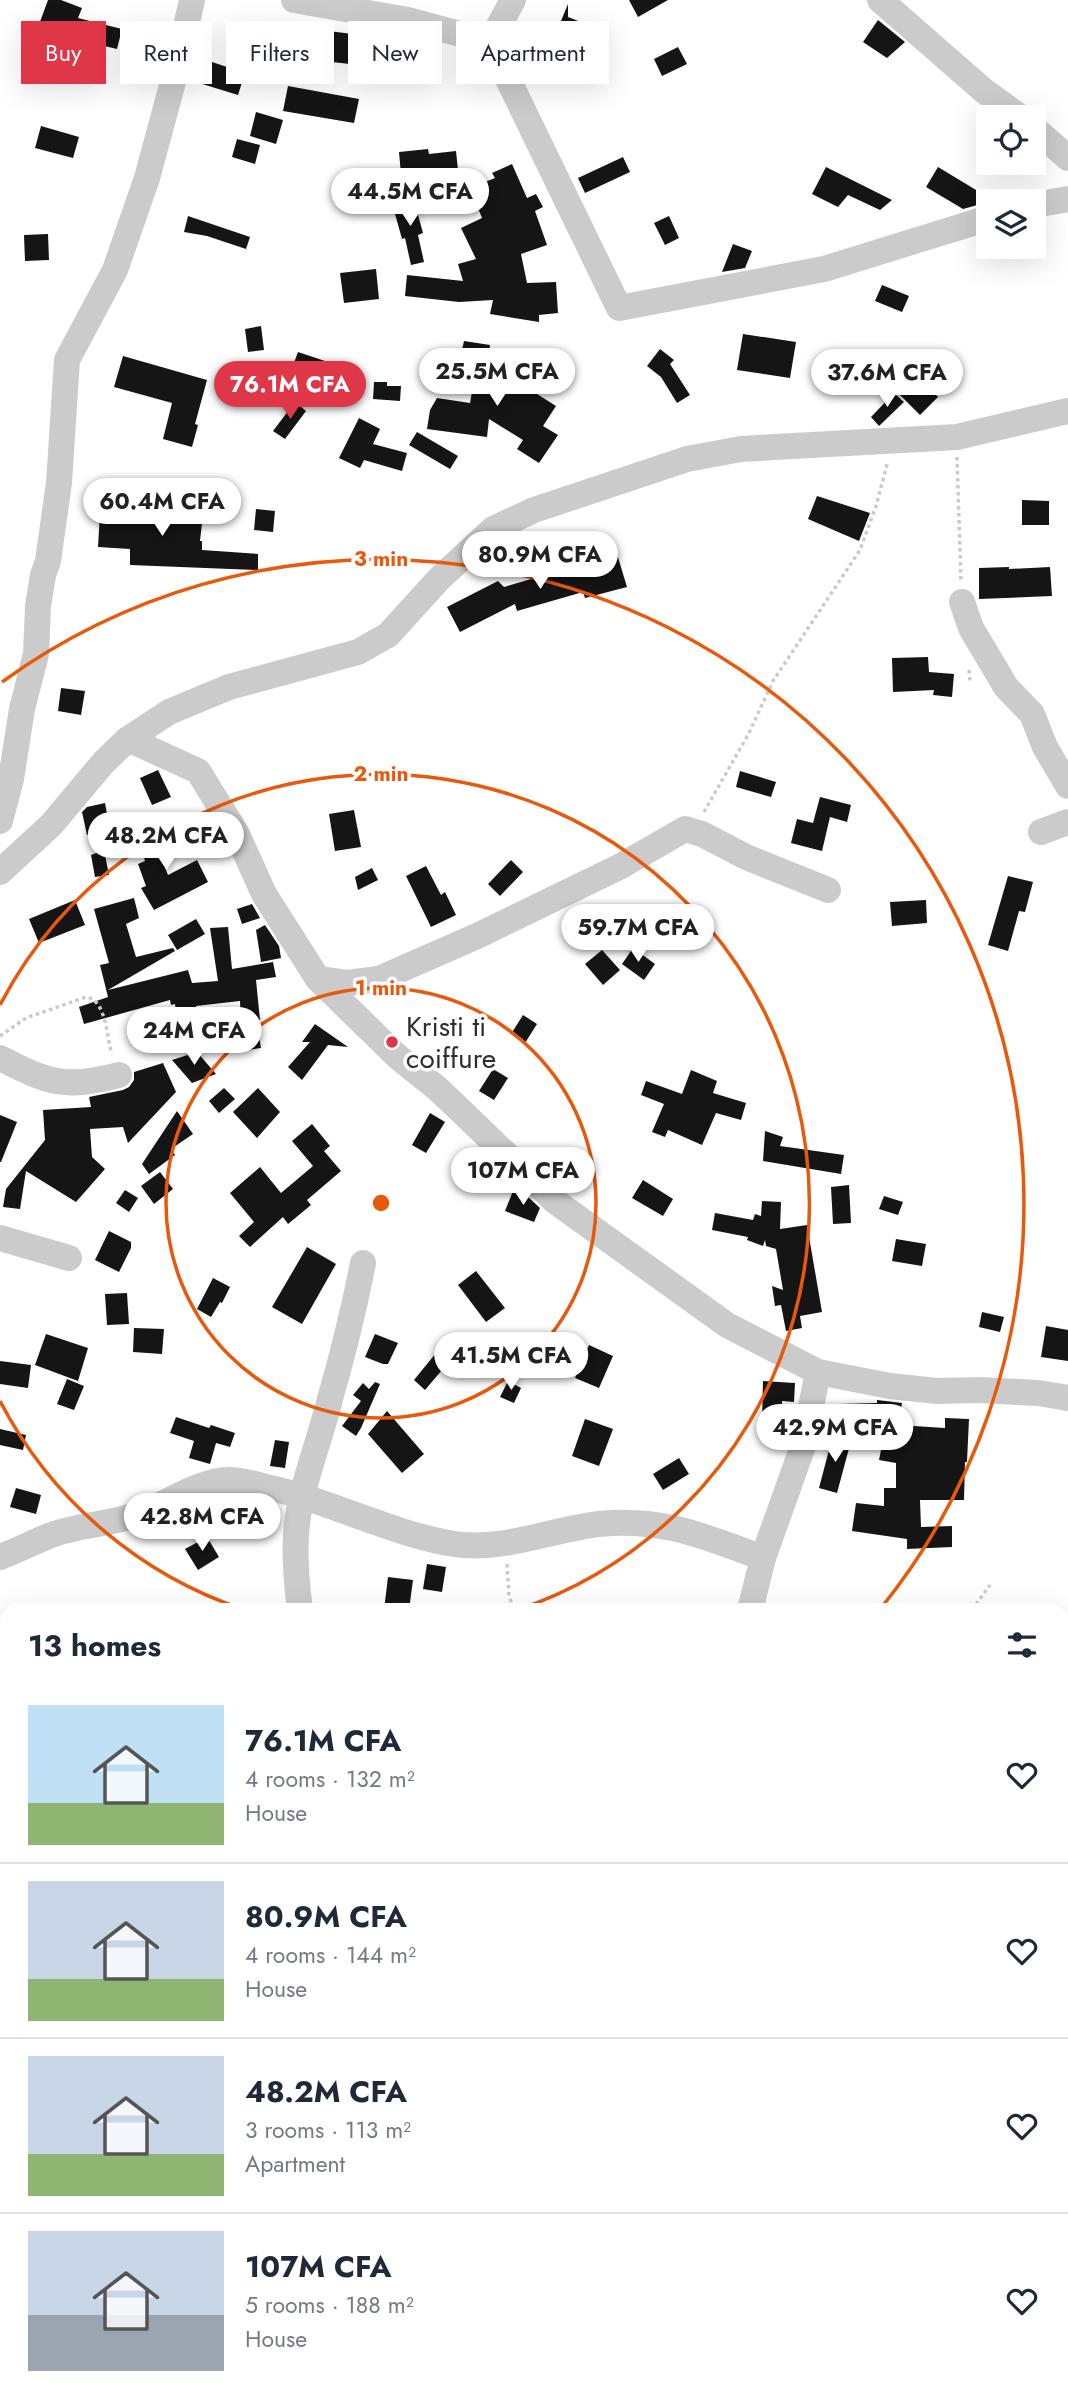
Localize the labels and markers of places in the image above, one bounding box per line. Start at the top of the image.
pin: 44.5M CFA [330,168,490,228]
pin: 25.5M CFA [417,348,577,408]
pin: 37.6M CFA [807,350,967,409]
pin: 76.1M CFA [210,362,370,421]
pin: 60.4M CFA [82,478,242,538]
pin: 80.9M CFA [460,532,620,591]
pin: 48.2M CFA [86,812,246,872]
pin: 59.7M CFA [558,904,718,964]
place label: Kristi ti coiffure [406,1006,496,1079]
pin: 24M CFA [129,1007,259,1067]
marker: Kristi ti coiffure [384,1034,400,1050]
pin: 107M CFA [451,1148,595,1207]
centre of rings [369,1191,393,1215]
pin: 41.5M CFA [431,1332,591,1392]
pin: 42.9M CFA [755,1404,915,1464]
pin: 42.8M CFA [122,1494,282,1553]

